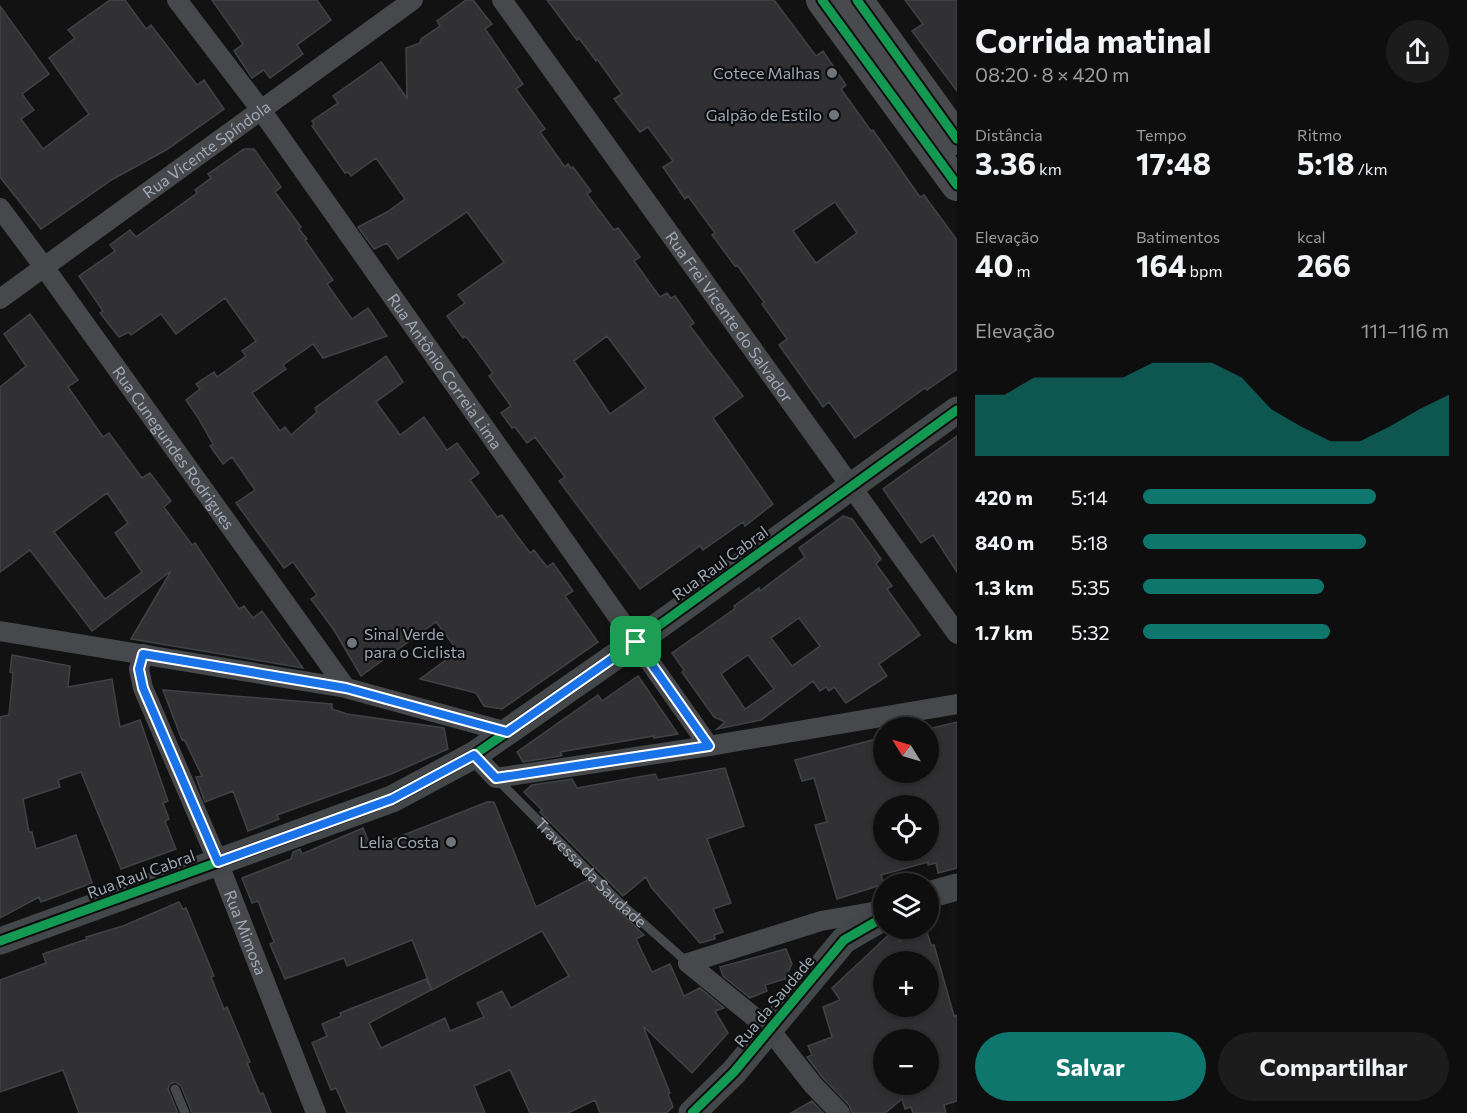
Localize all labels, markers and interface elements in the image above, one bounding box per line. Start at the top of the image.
text: Corrida matinal [975,19,1211,60]
button: share [1386,20,1449,83]
text: 08:20 · 8 × 420 m [975,62,1130,86]
place label: Cotece Malhas [713,63,820,82]
marker: Cotece Malhas [825,66,839,80]
street label: Rua Vicente Spíndola [139,96,274,202]
place label: Galpão de Estilo [706,105,822,124]
marker: Galpão de Estilo [827,108,841,122]
text: Distância [975,125,1043,144]
text: Tempo [1136,125,1186,144]
text: Ritmo [1297,125,1342,144]
text: 3.36 [975,144,1036,181]
text: 17:48 [1136,144,1211,181]
text: 5:18 [1297,144,1355,181]
text: km [1036,159,1062,178]
text: /km [1355,159,1387,178]
street label: Rua Frei Vicente do Salvador [662,227,798,406]
text: Elevação [975,227,1039,246]
text: Batimentos [1136,227,1220,246]
text: kcal [1297,227,1326,246]
text: 40 [975,246,1013,283]
text: 164 [1136,246,1187,283]
text: 266 [1297,246,1351,283]
text: m [1013,261,1030,280]
text: bpm [1187,261,1222,280]
street label: Rua Antônio Correia Lima [384,290,507,452]
text: Elevação [975,318,1055,342]
text: 111–116 m [1361,318,1449,342]
street label: Rua Cunegundes Rodrigues [109,362,239,533]
text: 420 m [975,485,1033,509]
text: 5:14 [1071,485,1108,509]
street label: Rua Raul Cabral [668,522,771,604]
text: 840 m [975,530,1034,554]
text: 5:18 [1071,530,1108,554]
text: 1.3 km [975,575,1034,599]
text: 5:35 [1071,575,1110,599]
pin [610,616,661,667]
text: 1.7 km [975,620,1033,644]
text: 5:32 [1071,620,1110,644]
place label: Sinal Verde para o Ciclista [364,624,465,661]
icon: arrive [619,625,652,658]
marker: Sinal Verde para o Ciclista [345,636,359,650]
north arrow [873,717,939,783]
map controls [873,717,939,1095]
button: locate [873,795,939,861]
street label: Travessa da Saudade [532,813,651,931]
place label: Lelia Costa [359,832,439,851]
marker: Lelia Costa [444,835,458,849]
street label: Rua Raul Cabral [84,845,197,902]
button: layers [873,873,939,939]
street label: Rua Mimosa [221,887,271,977]
street label: Rua da Saudade [730,951,817,1050]
button: + [873,951,939,1017]
button: − [873,1029,939,1095]
button: Salvar [975,1032,1206,1101]
button: Compartilhar [1218,1032,1449,1101]

